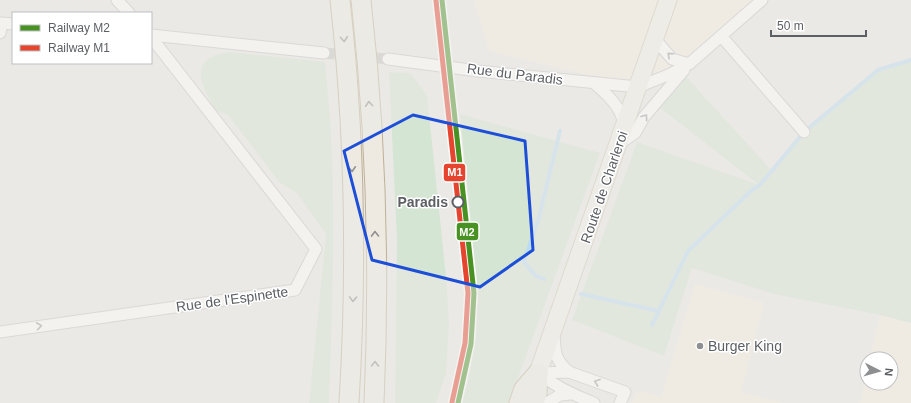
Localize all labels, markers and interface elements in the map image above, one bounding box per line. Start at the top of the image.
legend [12,12,152,64]
scale bar [771,12,866,38]
text: 50 m [777,19,804,33]
text: Railway M2 [48,21,110,35]
one-way arrow [339,36,348,42]
text: Railway M1 [48,41,110,55]
one-way arrow [667,53,675,60]
street label: Rue du Paradis [466,60,564,88]
one-way arrow [365,101,374,107]
one-way arrow [640,114,647,121]
street label: Route de Charleroi [577,129,631,245]
line badge: M1 [443,163,466,182]
one-way arrow [348,166,356,172]
text: M1 [447,166,463,178]
place label: Paradis [397,194,448,210]
marker: Paradis [451,195,465,209]
line badge: M2 [456,222,479,241]
text: M2 [459,226,475,238]
one-way arrow [371,231,380,237]
street label: Rue de l'Espinette [175,283,289,315]
one-way arrow [349,296,357,302]
one-way arrow [36,322,42,331]
place label: Burger King [708,338,782,354]
marker: Burger King [695,341,705,351]
north arrow [859,351,899,391]
one-way arrow [371,361,379,367]
text: N [883,367,895,377]
one-way arrow [593,378,600,387]

